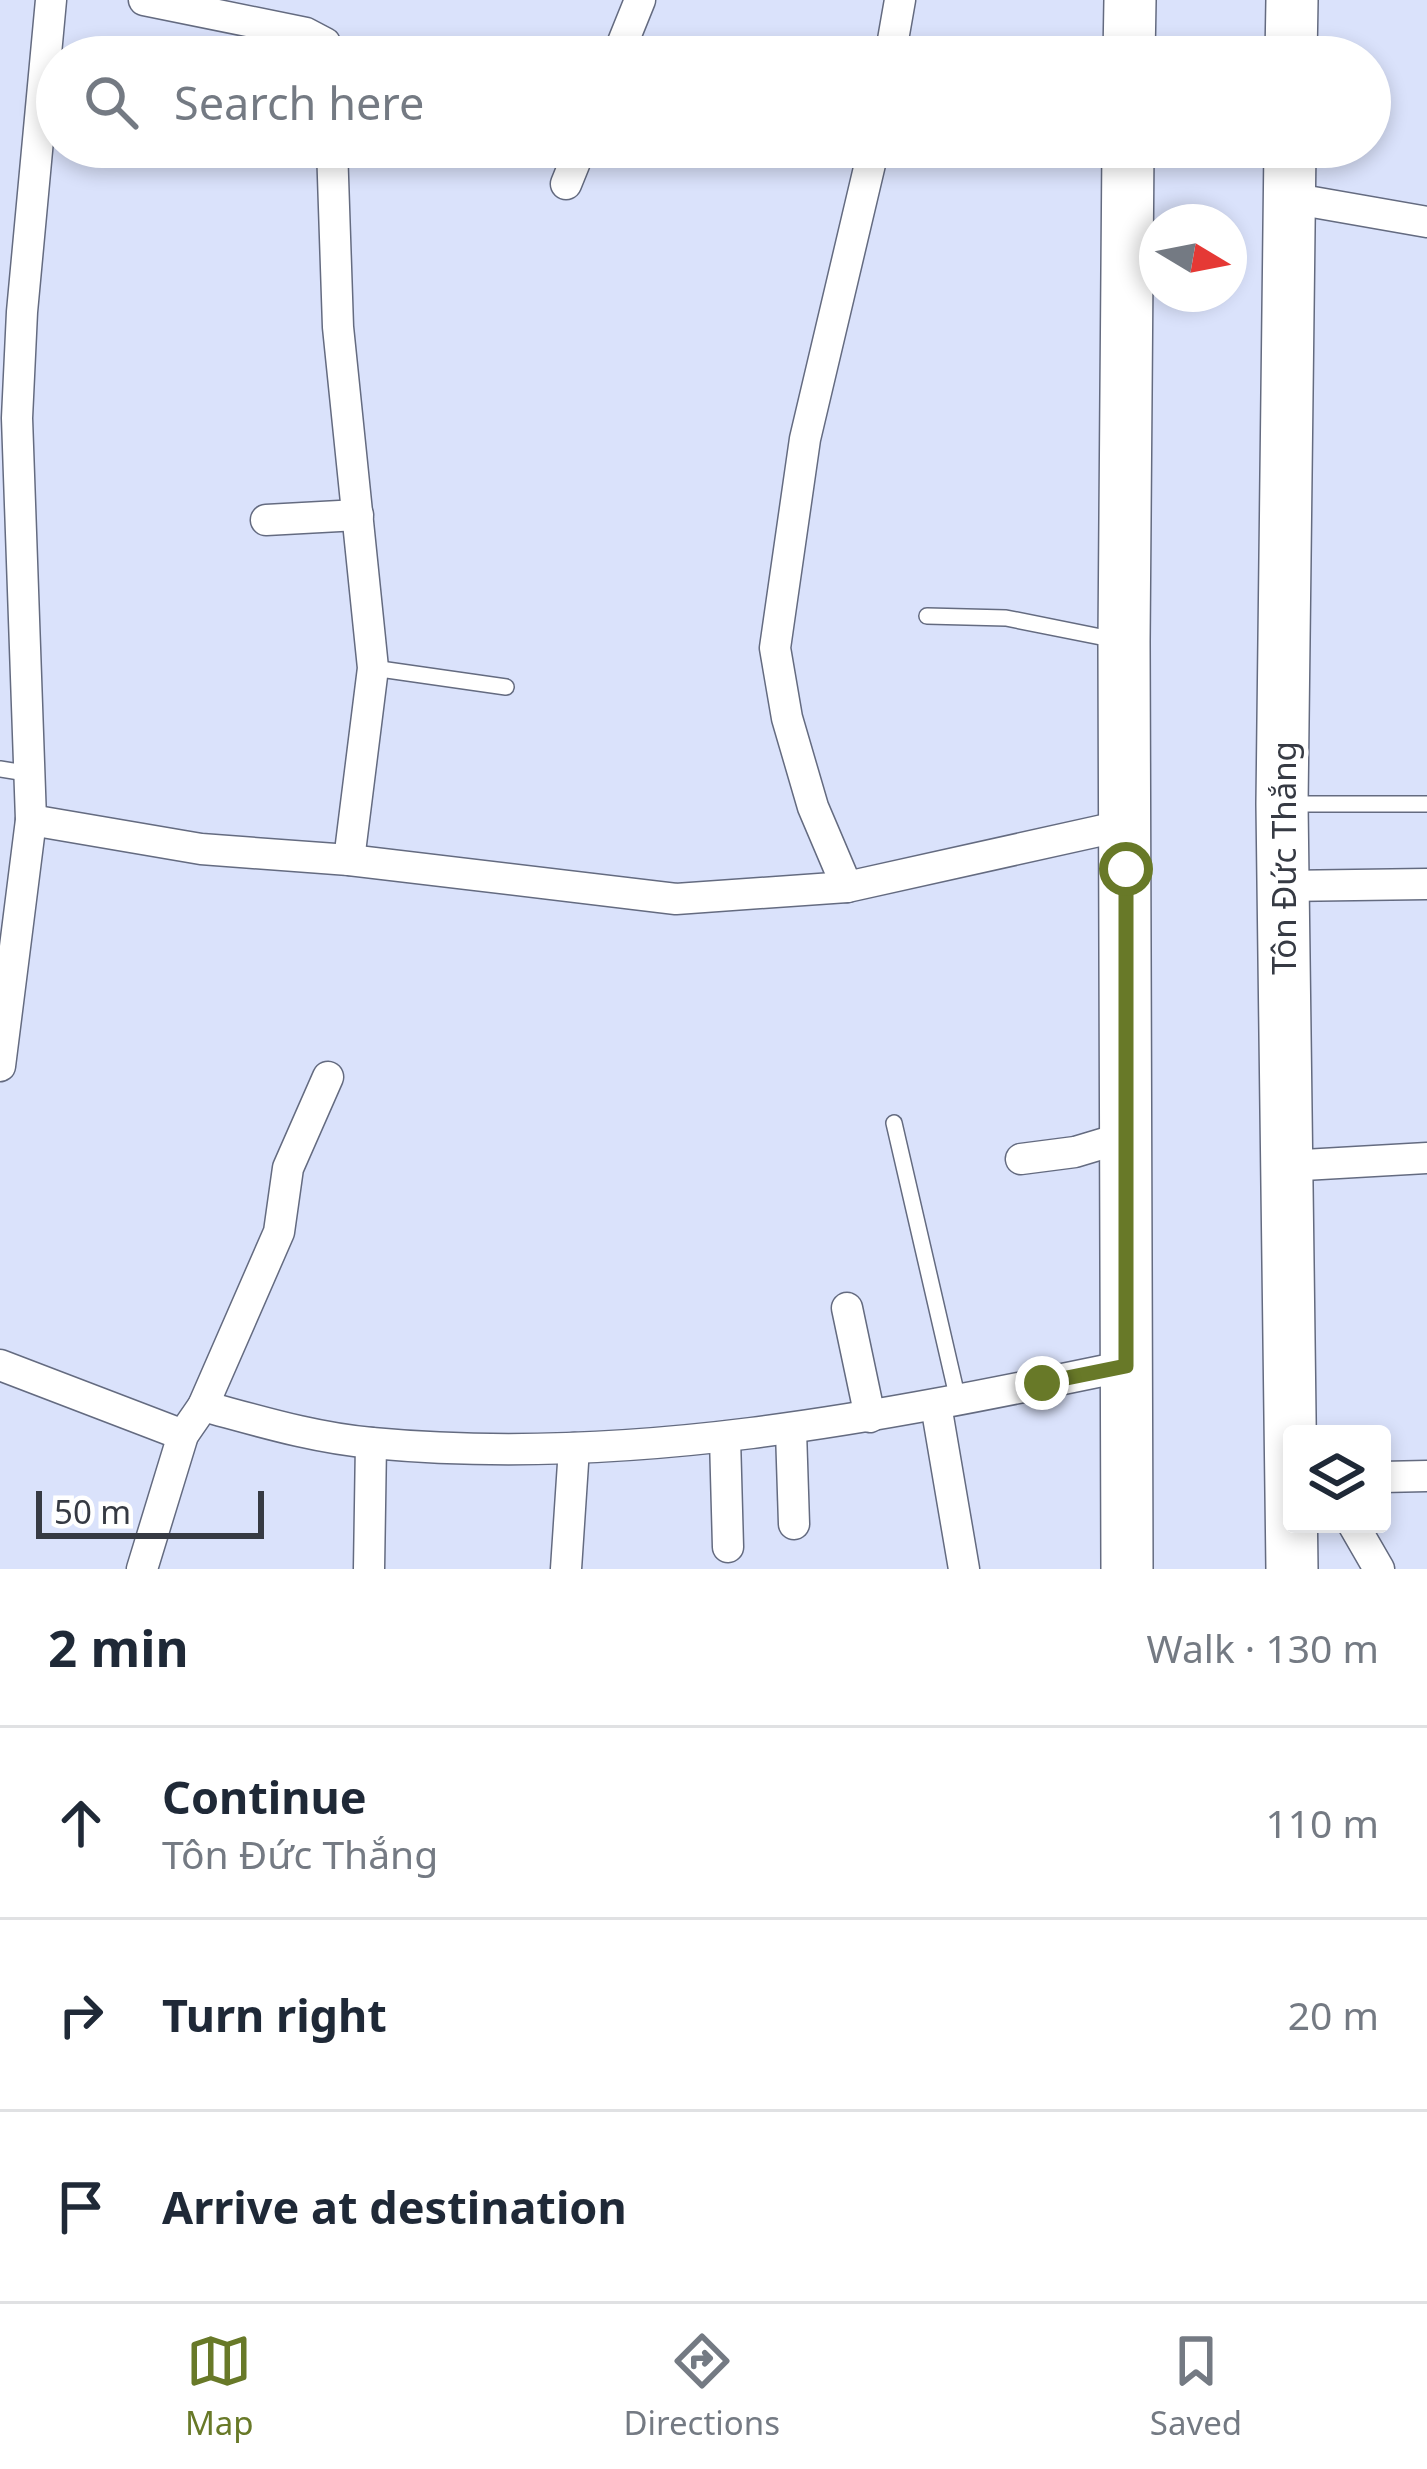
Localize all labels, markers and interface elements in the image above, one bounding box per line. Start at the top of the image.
search box [36,36,1391,168]
icon: search [78,69,144,135]
text: Search here [174,72,424,133]
north arrow [1139,204,1247,312]
street label: Tôn Đức Thắng [1261,741,1306,975]
route start [1099,842,1153,896]
route end [1015,1356,1069,1410]
map controls [1283,1425,1391,1533]
button: layers [1283,1425,1391,1533]
scale bar [36,1485,264,1538]
text: 50 m [54,1489,131,1534]
text: 2 min [48,1612,189,1682]
text: Walk · 130 m [1146,1621,1379,1674]
text: Continue [162,1766,367,1827]
icon: ahead [48,1790,114,1856]
text: 110 m [1265,1796,1379,1849]
text: Tôn Đức Thắng [162,1827,438,1880]
icon: right [48,1982,114,2048]
text: Turn right [162,1984,387,2045]
text: 20 m [1288,1988,1379,2041]
icon: arrive [48,2174,114,2240]
text: Arrive at destination [162,2176,627,2237]
tab: Map [185,2328,254,2445]
tab: Directions [623,2328,780,2445]
tab: Saved [1150,2328,1242,2445]

